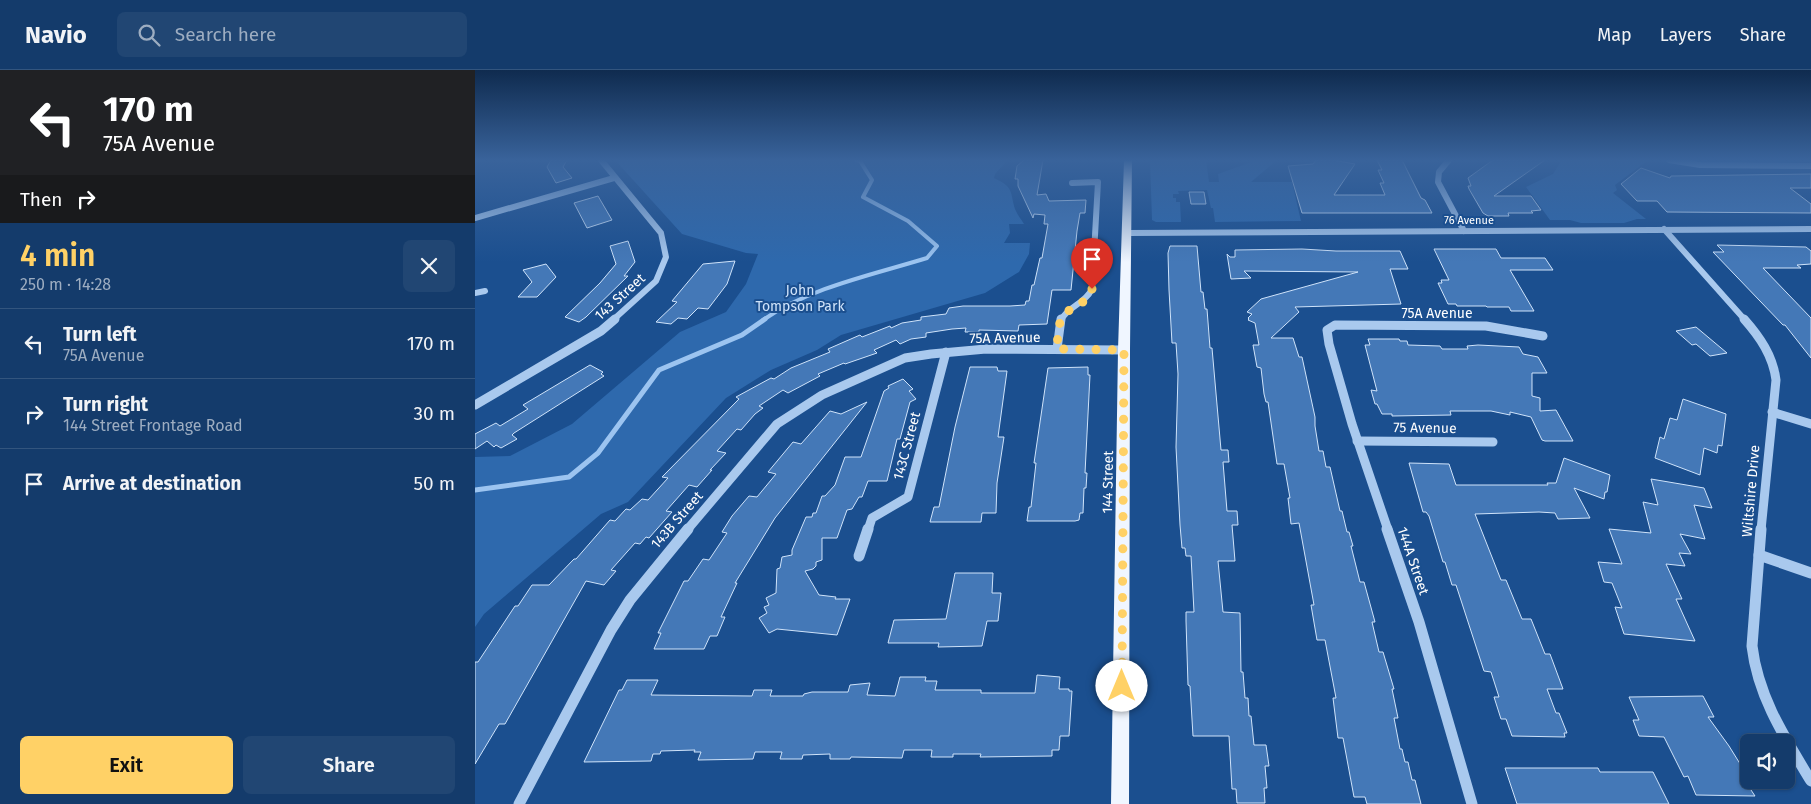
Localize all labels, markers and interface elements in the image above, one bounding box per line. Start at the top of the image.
search box [117,12,467,57]
text: Navio [25,21,87,49]
icon: search [135,21,163,49]
text: Search here [175,23,276,46]
text: Map [1597,24,1632,46]
text: Layers [1660,24,1712,46]
text: Share [1740,24,1786,46]
text: 170 m [103,88,194,130]
icon: left [20,90,85,155]
text: 75A Avenue [103,130,215,157]
icon: right [72,185,100,213]
text: Then [20,188,62,211]
street label: 76 Avenue [1444,214,1494,227]
text: 4 min [20,238,95,274]
pin [1071,238,1113,289]
button: close [403,240,455,292]
icon: arrive [1078,245,1106,273]
street label: 143 Street [591,269,649,324]
text: 250 m · 14:28 [20,275,111,294]
park label: John Tompson Park [755,282,845,315]
street label: 75A Avenue [1401,305,1473,322]
text: Turn left [63,323,137,346]
street label: 75A Avenue [969,329,1041,347]
icon: left [20,330,48,358]
text: 170 m [407,332,455,355]
text: 75A Avenue [63,346,144,365]
text: Turn right [63,393,148,416]
icon: right [20,400,48,428]
text: 30 m [414,402,455,425]
street label: 143C Street [890,409,924,482]
text: 144 Street Frontage Road [63,416,243,435]
street label: 75 Avenue [1393,419,1457,437]
street label: Wiltshire Drive [1739,444,1763,538]
street label: 144 Street [1099,450,1117,513]
icon: arrive [20,470,48,498]
text: Arrive at destination [63,472,242,495]
text: 50 m [414,472,455,495]
street label: 143B Street [647,487,707,552]
street label: 144A Street [1393,525,1433,598]
position arrow [1095,659,1147,711]
map controls [1740,734,1795,789]
button: sound [1740,734,1795,789]
button: Exit [20,736,233,794]
button: Share [243,736,455,794]

